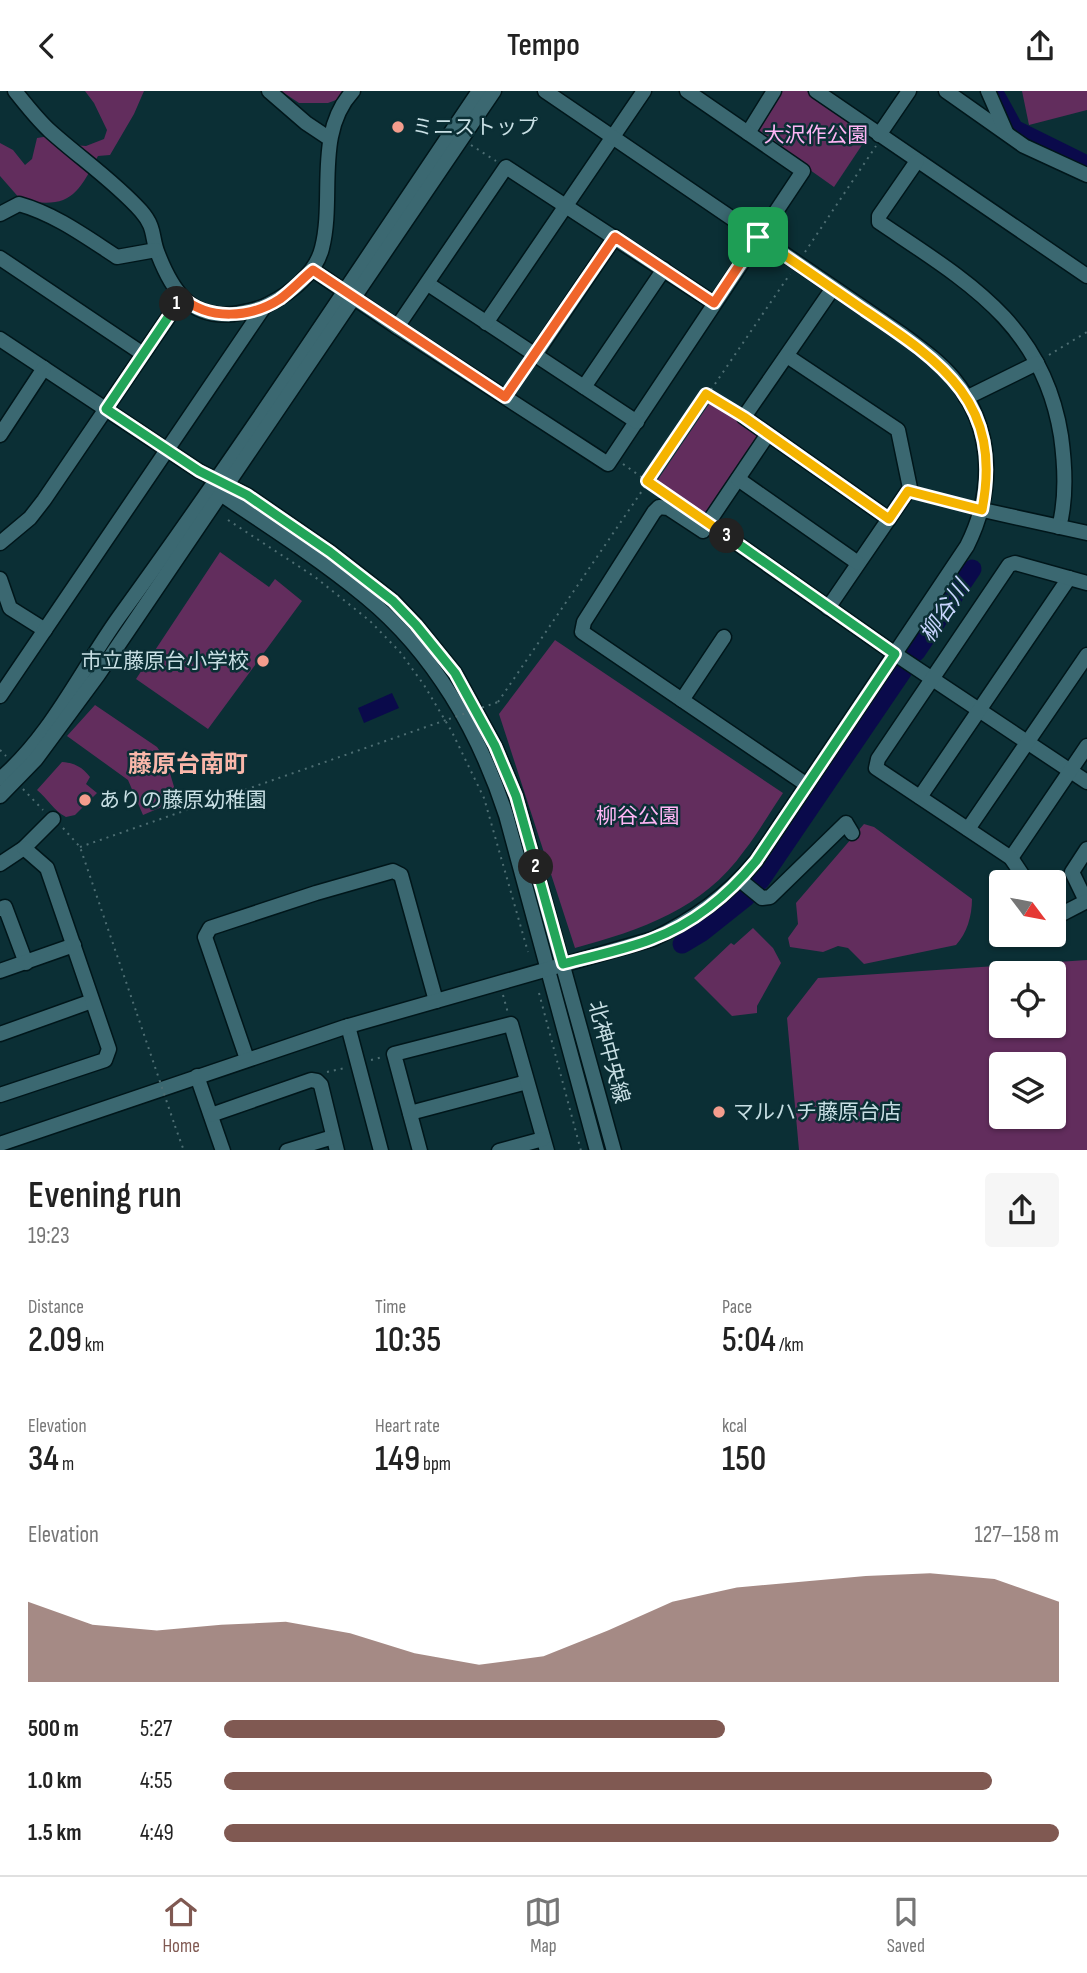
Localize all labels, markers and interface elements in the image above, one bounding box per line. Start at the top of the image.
text: Tempo [507,26,580,65]
icon: back [28,27,66,65]
icon: share [1021,27,1059,65]
place label: ミニストップ [412,115,538,140]
marker: ミニストップ [390,119,406,135]
park label: 大沢作公園 [764,123,869,148]
pin [728,207,788,267]
icon: arrive [739,218,777,256]
pin: 1 [160,287,194,321]
text: 1 [173,292,180,315]
pin: 3 [710,519,744,553]
text: 3 [722,524,731,547]
water label: 柳谷川 [914,573,977,648]
place label: 市立藤原台小学校 [81,649,249,674]
marker: 市立藤原台小学校 [255,653,271,669]
district label: 藤原台南町 [128,750,248,779]
place label: ありの藤原幼稚園 [99,788,267,813]
marker: ありの藤原幼稚園 [77,792,93,808]
park label: 柳谷公園 [596,804,680,829]
pin: 2 [518,849,554,885]
text: 2 [531,855,540,878]
north arrow [989,870,1066,947]
map controls [989,870,1066,1129]
button: locate [989,961,1066,1038]
street label: 北神中央線 [583,998,634,1106]
button: layers [989,1052,1066,1129]
place label: マルハチ藤原台店 [733,1100,901,1125]
marker: マルハチ藤原台店 [711,1104,727,1120]
text: Evening run [28,1173,182,1218]
button: share [985,1173,1059,1247]
text: 19:23 [28,1222,70,1250]
text: Distance [28,1296,84,1319]
text: Time [375,1296,406,1319]
text: Pace [722,1296,752,1319]
text: 2.09 [28,1319,82,1362]
text: 10:35 [375,1319,441,1362]
text: 5:04 [722,1319,776,1362]
text: km [82,1334,104,1357]
text: /km [776,1334,804,1357]
text: Elevation [28,1415,87,1438]
text: Heart rate [375,1415,440,1438]
text: kcal [722,1415,747,1438]
text: 34 [28,1438,59,1481]
text: 149 [375,1438,420,1481]
text: 150 [722,1438,766,1481]
text: m [59,1453,74,1476]
text: bpm [420,1453,451,1476]
text: Elevation [28,1521,99,1549]
text: 127–158 m [975,1521,1059,1549]
text: 500 m [28,1715,79,1743]
text: 5:27 [140,1715,172,1743]
text: 1.0 km [28,1767,82,1795]
text: 4:55 [140,1767,172,1795]
text: 1.5 km [28,1819,81,1847]
text: 4:49 [140,1819,174,1847]
tab: Home [162,1893,200,1958]
tab: Map [524,1893,562,1958]
tab: Saved [887,1893,925,1958]

